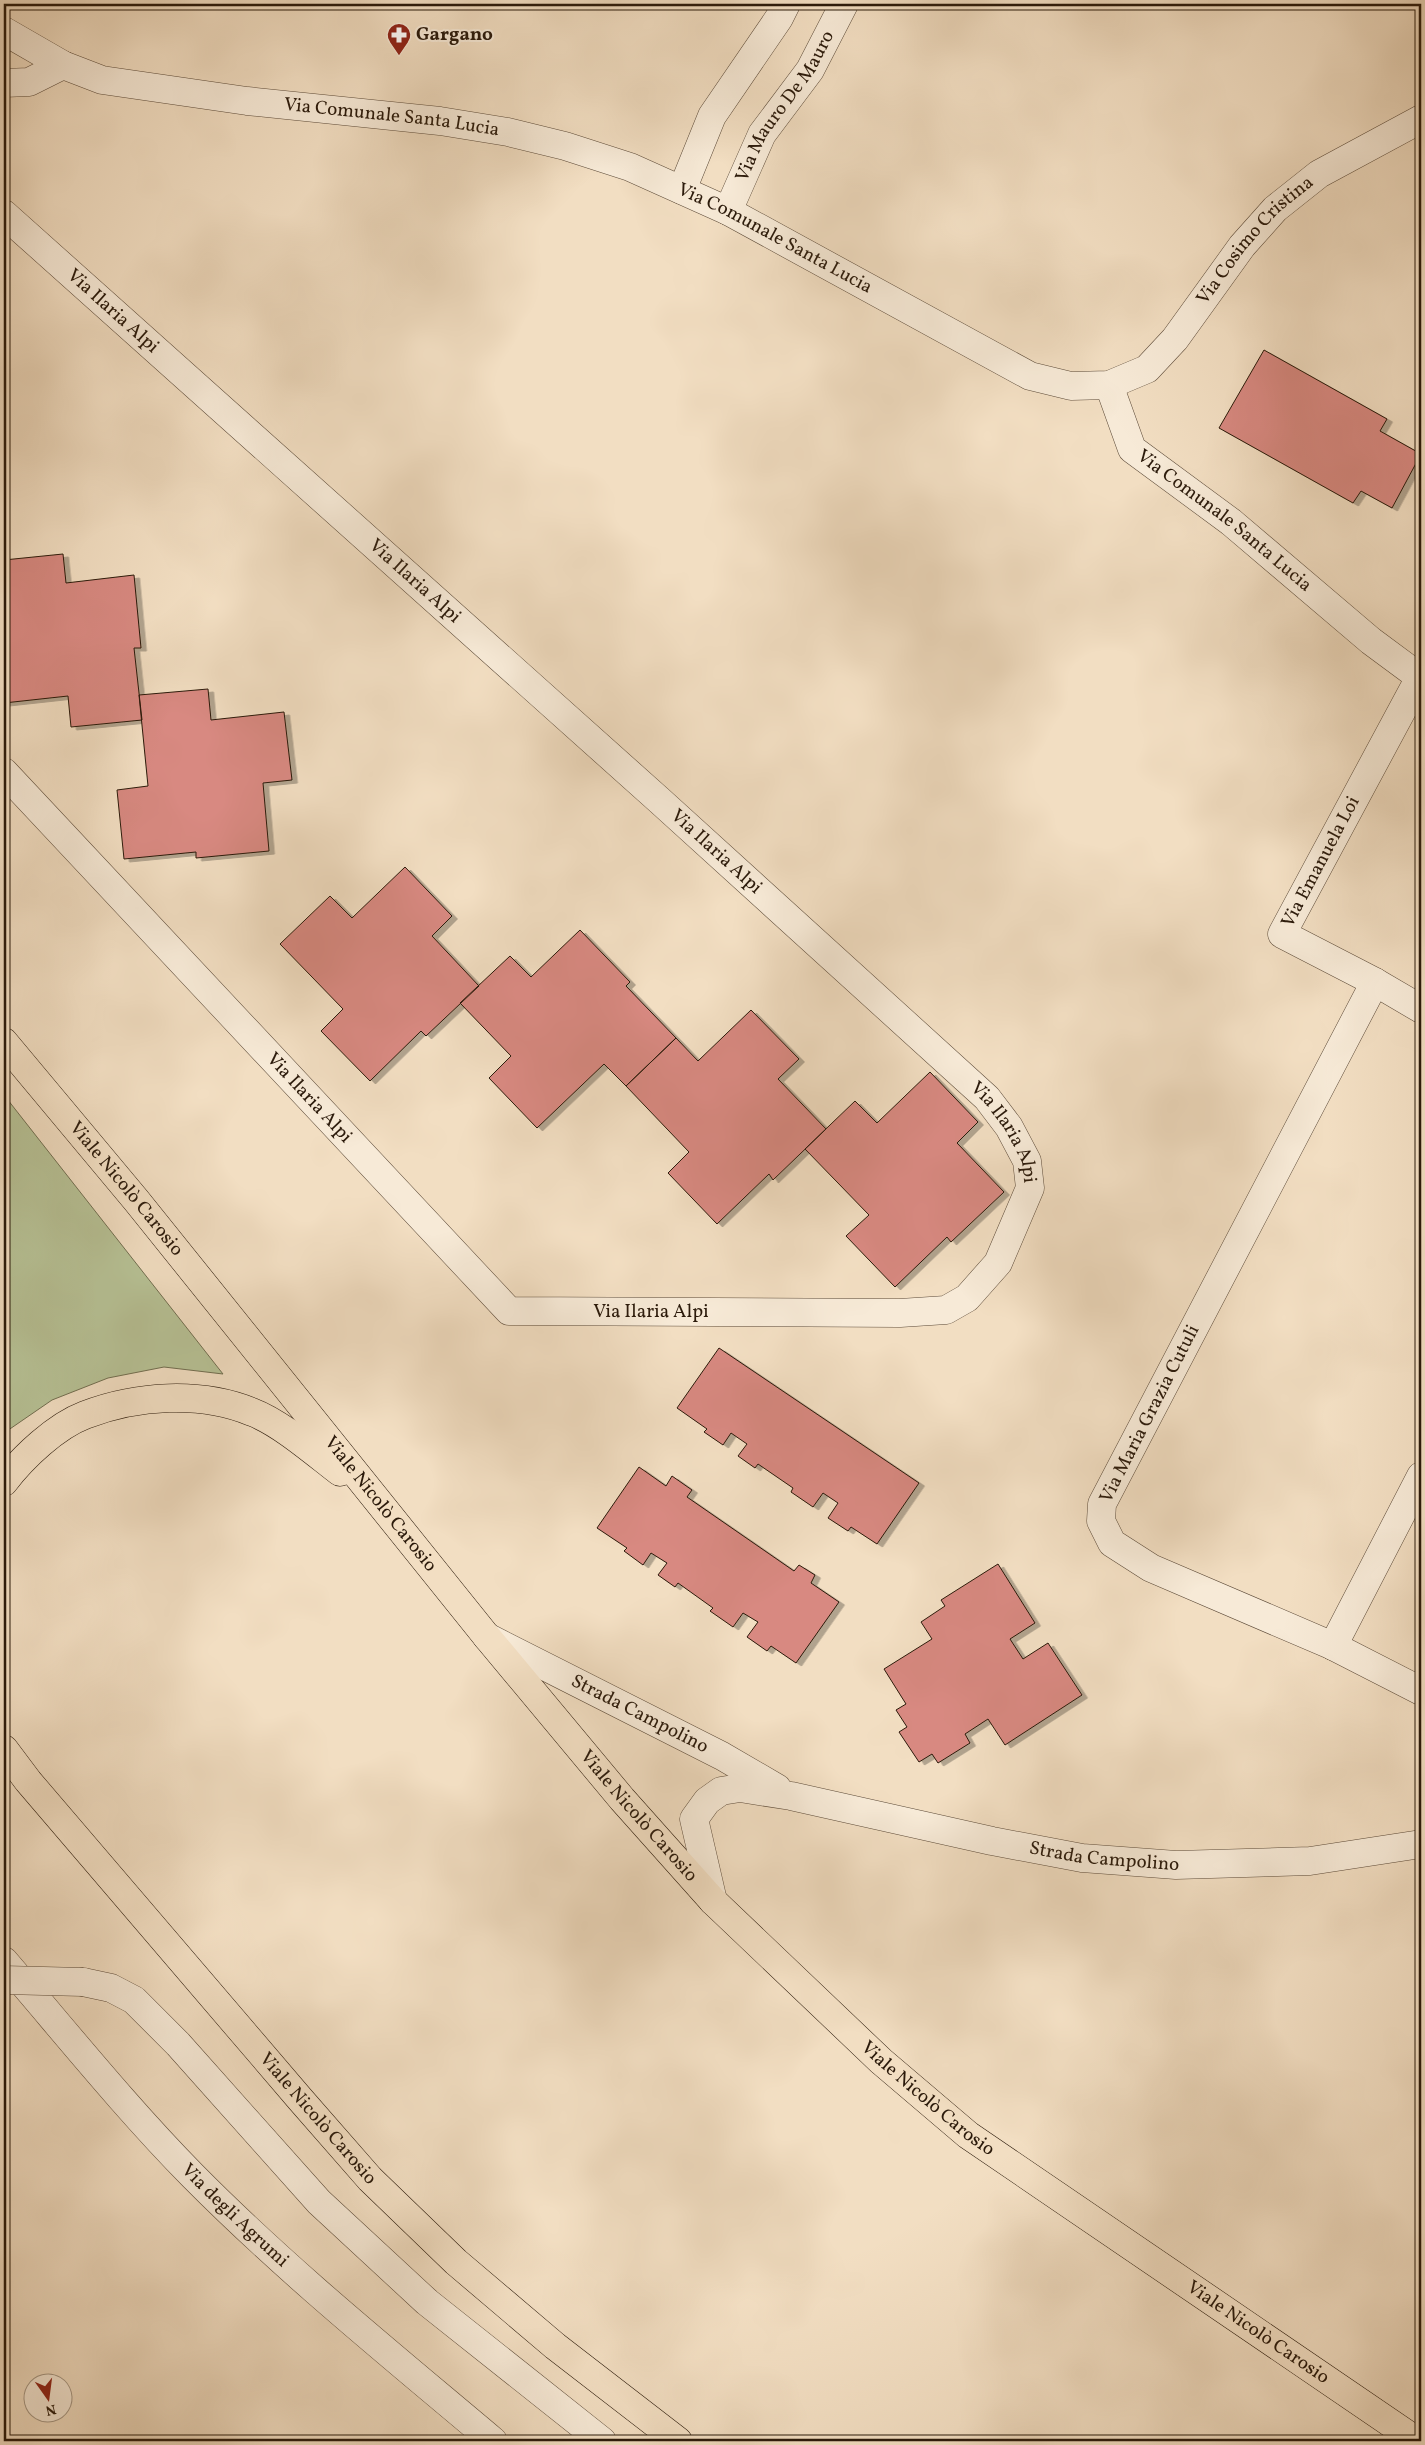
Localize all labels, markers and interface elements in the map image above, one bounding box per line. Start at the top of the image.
pharmacy icon: Gargano [386,22,412,56]
place label: Gargano [416,22,493,48]
street label: Via Mauro De Mauro [730,26,841,186]
street label: Via Comunale Santa Lucia [283,92,501,143]
street label: Via Cosimo Cristina [1191,170,1319,310]
street label: Via Comunale Santa Lucia [673,177,877,300]
street label: Via Ilaria Alpi [61,263,165,360]
street label: Via Comunale Santa Lucia [1131,444,1317,598]
street label: Via Ilaria Alpi [363,533,467,630]
street label: Via Emanuela Loi [1275,792,1367,932]
street label: Via Ilaria Alpi [665,803,768,901]
street label: Via Ilaria Alpi [260,1047,358,1149]
street label: Via Ilaria Alpi [964,1076,1042,1185]
street label: Viale Nicolò Carosio [63,1116,189,1262]
street label: Via Ilaria Alpi [593,1299,709,1325]
street label: Via Maria Grazia Cutuli [1094,1320,1206,1508]
street label: Viale Nicolò Carosio [318,1431,443,1578]
street label: Strada Campolino [566,1669,713,1760]
street label: Viale Nicolò Carosio [574,1745,703,1888]
street label: Strada Campolino [1027,1835,1180,1878]
street label: Viale Nicolò Carosio [855,2035,1000,2162]
street label: Viale Nicolò Carosio [253,2047,382,2191]
street label: Via degli Agrumi [175,2158,295,2274]
street label: Viale Nicolò Carosio [1181,2275,1334,2391]
north arrow [22,2372,72,2422]
text: N [44,2399,58,2420]

